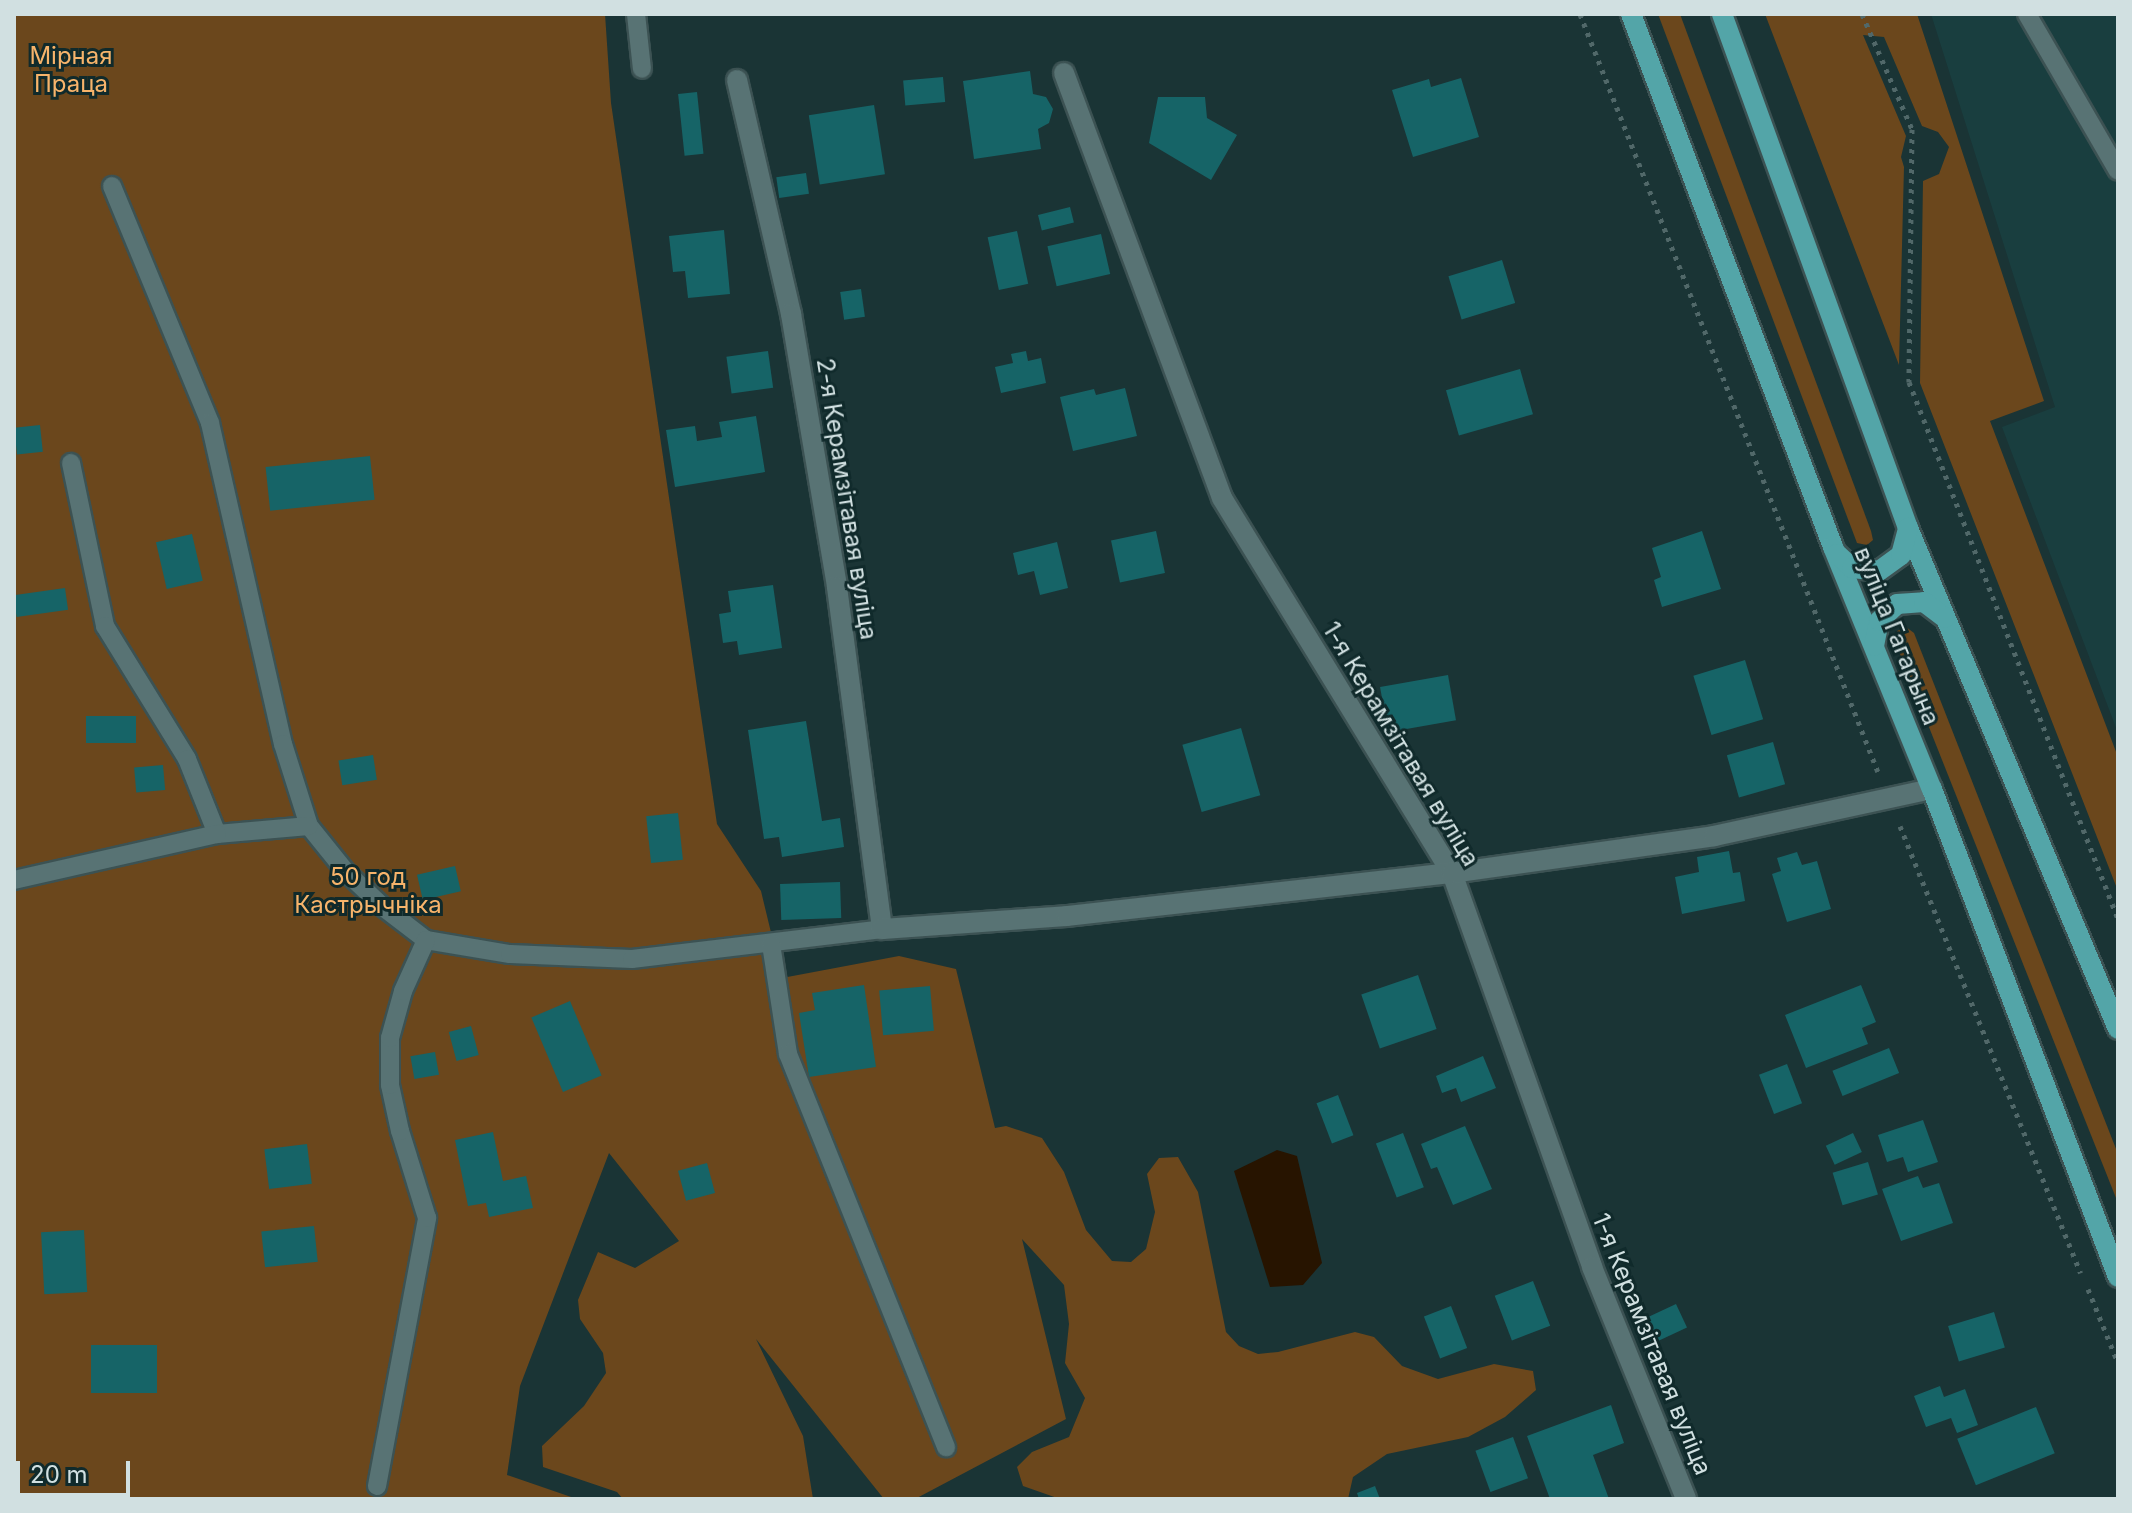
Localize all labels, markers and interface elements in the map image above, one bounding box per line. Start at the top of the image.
park label: Мірная Праца [29,42,113,98]
street label: 2-я Керамзітавая вуліца [811,356,883,642]
street label: вуліца Гагарына [1848,543,1946,729]
street label: 1-я Керамзітавая вуліца [1317,617,1485,871]
park label: 50 год Кастрычніка [294,863,442,919]
street label: 1-я Керамзітавая вуліца [1586,1209,1718,1479]
scale bar [20,1445,134,1495]
text: 20 m [30,1460,88,1489]

